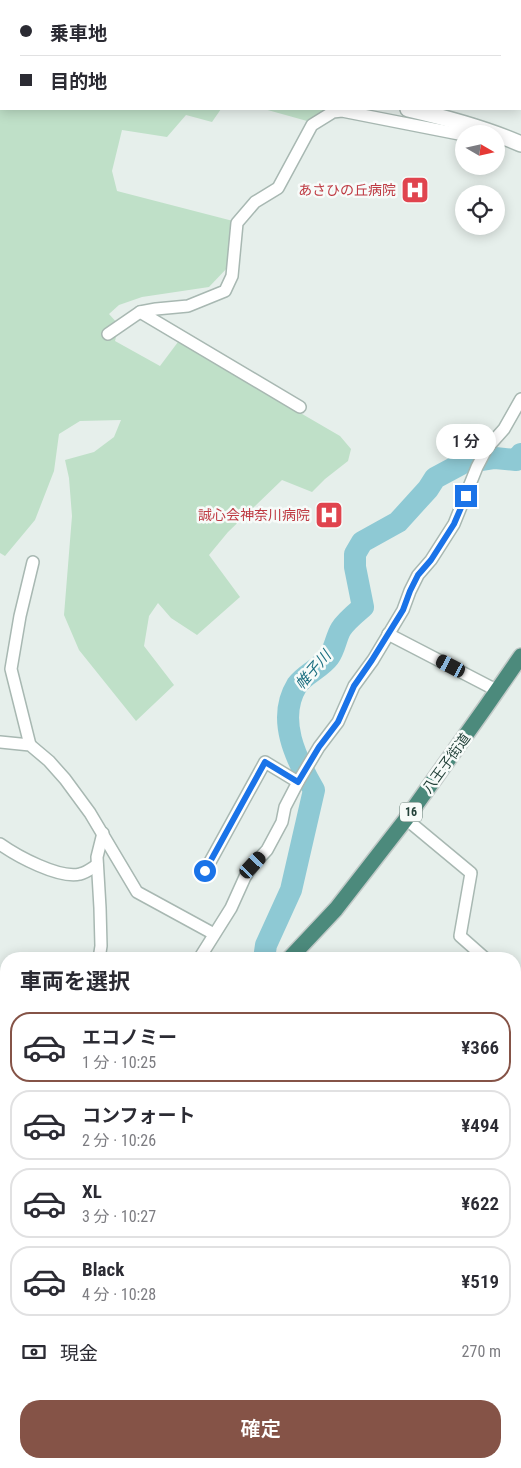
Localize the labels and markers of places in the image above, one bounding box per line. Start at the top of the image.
hospital icon: あさひの丘病院 [400,175,430,205]
place label: あさひの丘病院 [298,182,396,198]
hospital icon: 誠心会神奈川病院 [314,500,344,530]
place label: 誠心会神奈川病院 [198,507,310,523]

